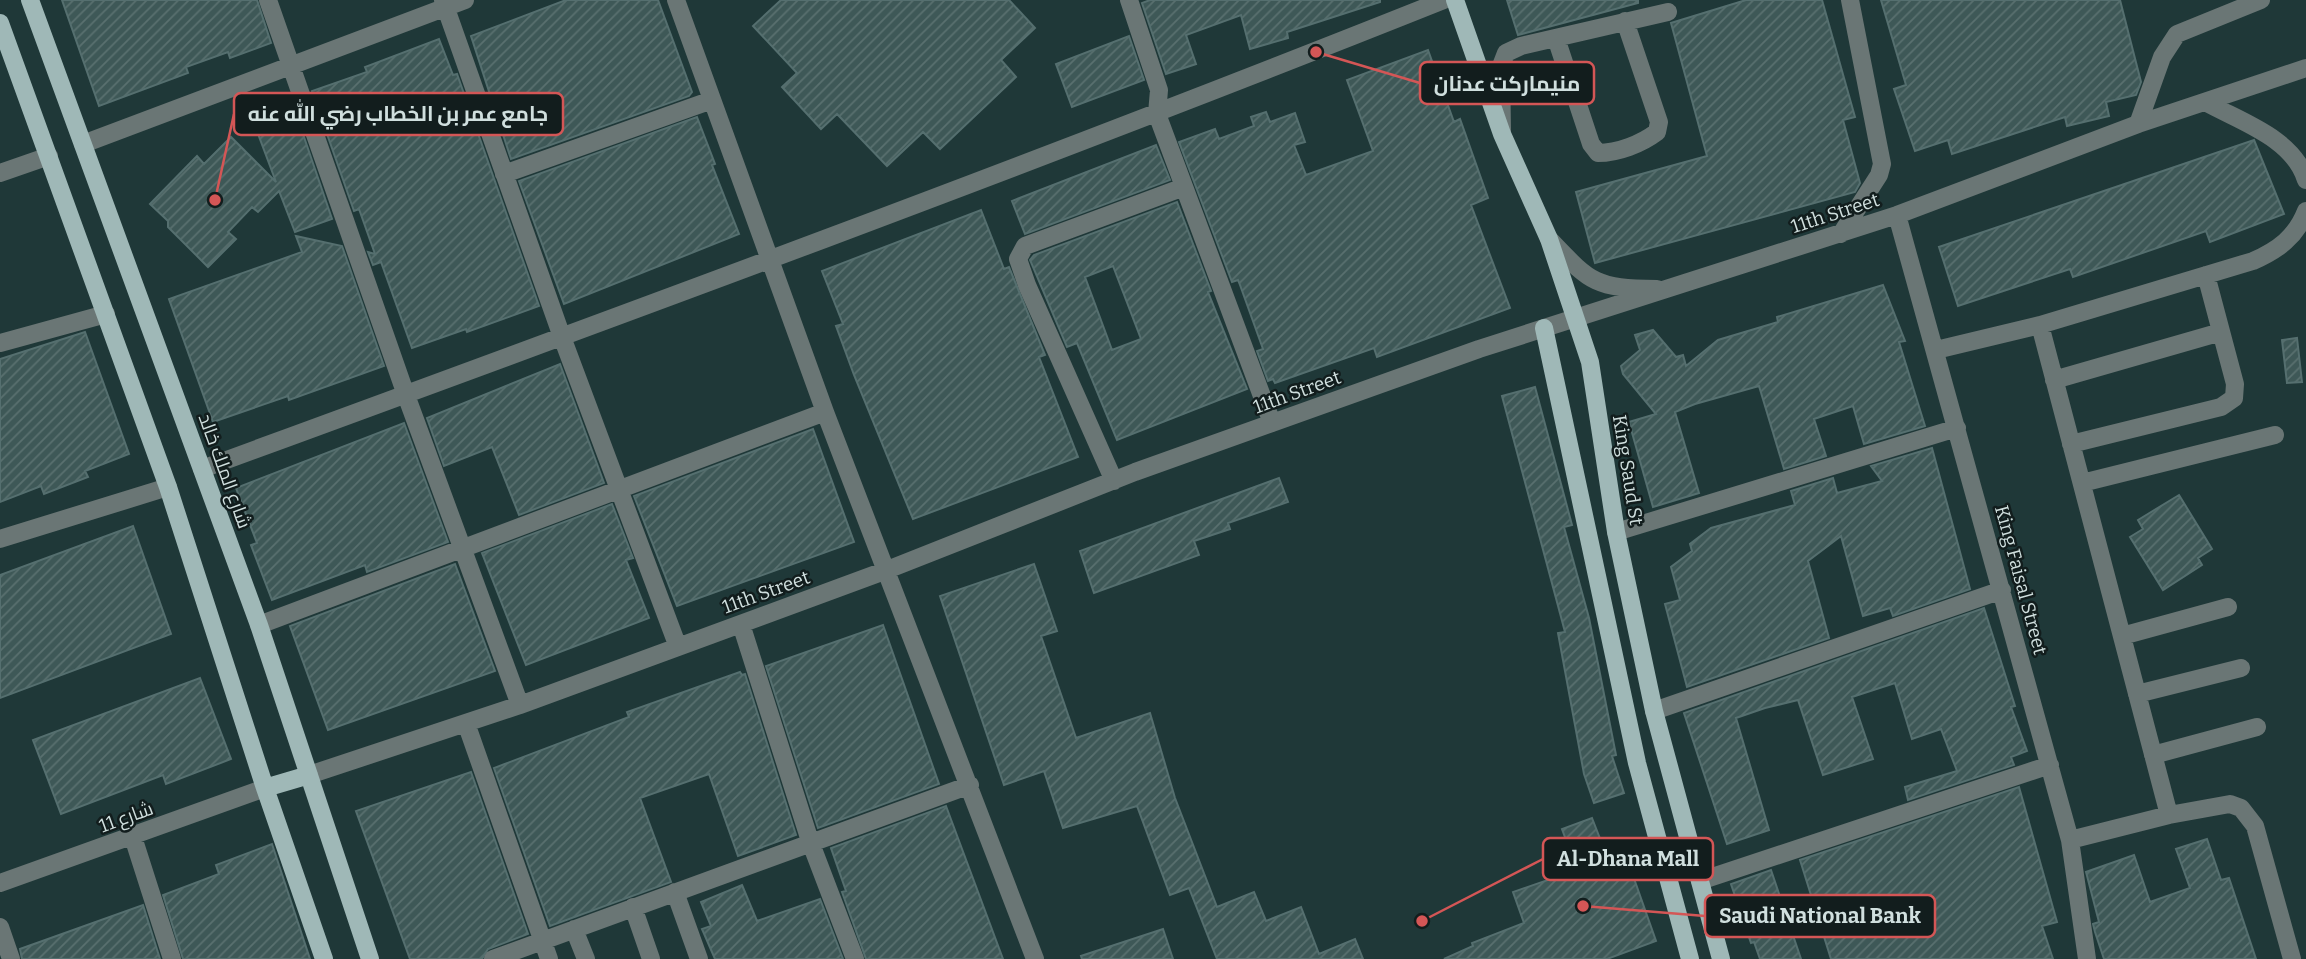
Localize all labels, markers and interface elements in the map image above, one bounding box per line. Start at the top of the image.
callout: منيماركت عدنان [1420,62,1594,104]
text: منيماركت عدنان [1434,71,1580,97]
callout: جامع عمر بن الخطاب رضي الله عنه [234,93,563,135]
text: جامع عمر بن الخطاب رضي الله عنه [248,99,548,130]
street label: 11th Street [1788,188,1882,238]
street label: 11th Street [1250,366,1344,418]
street label: شارع الملك خالد [192,410,256,532]
street label: King Saud St [1608,413,1648,527]
street label: King Faisal Street [1990,503,2052,657]
street label: 11th Street [719,566,813,618]
street label: شارع 11 [96,797,157,839]
callout: Al-Dhana Mall [1543,838,1713,880]
text: Al-Dhana Mall [1557,846,1700,872]
callout: Saudi National Bank [1705,895,1935,937]
text: Saudi National Bank [1719,903,1922,929]

